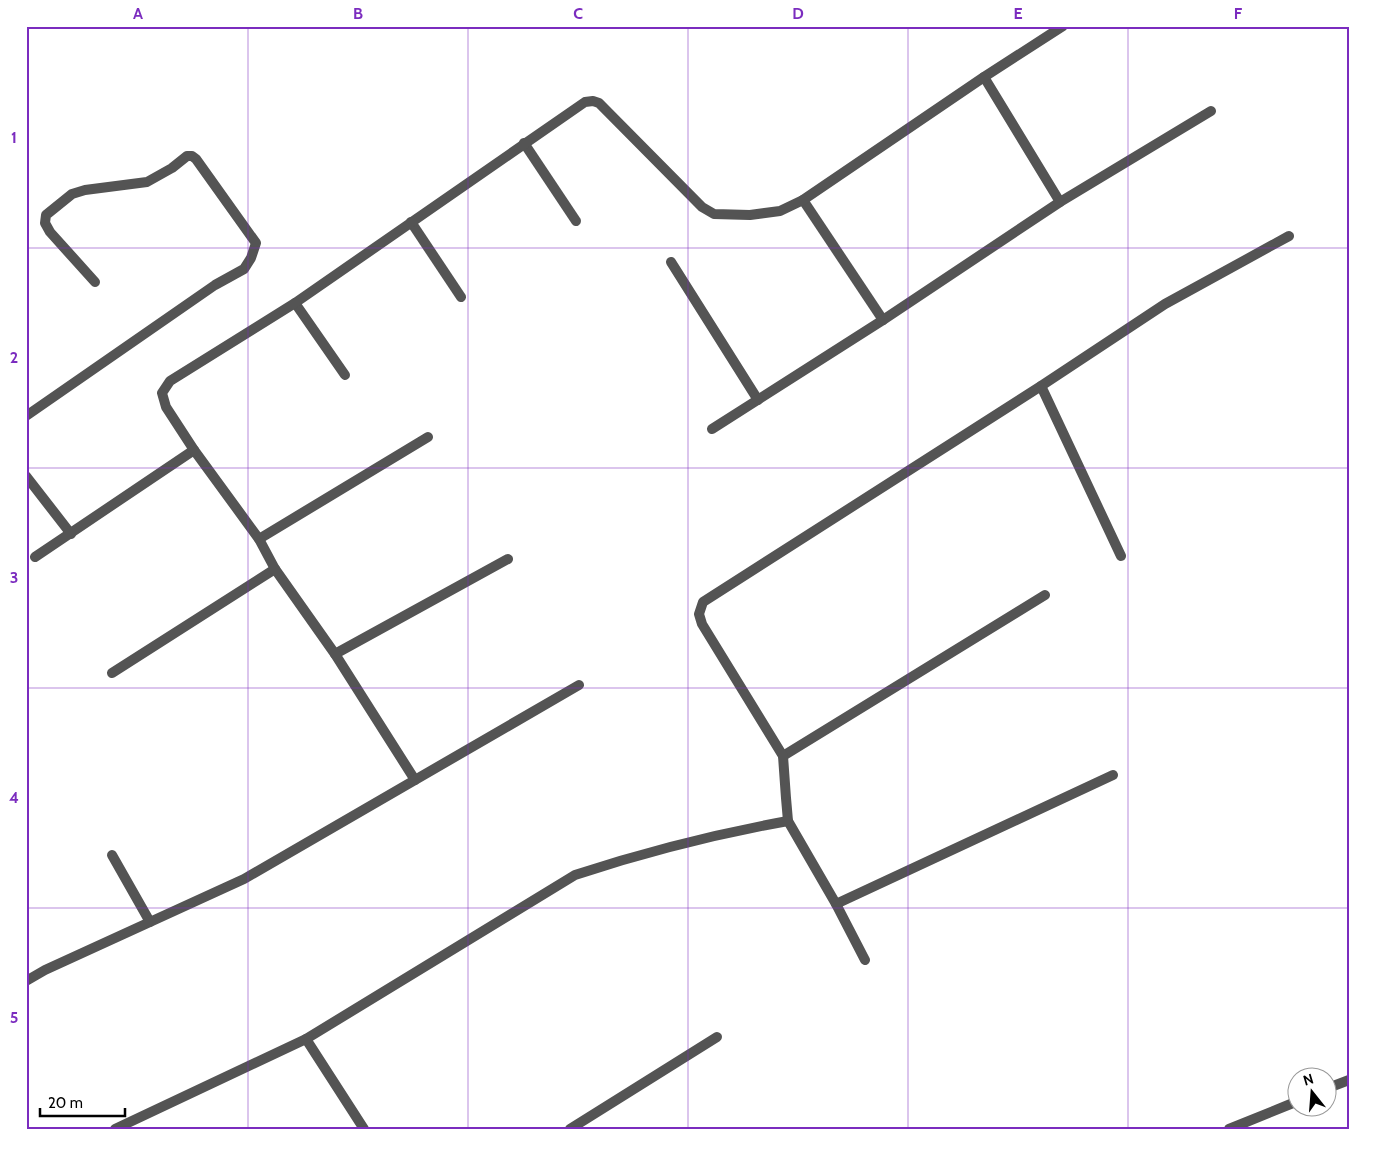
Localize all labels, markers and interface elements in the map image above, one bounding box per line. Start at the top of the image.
text: A [133,4,143,23]
text: B [353,4,363,23]
text: C [573,4,583,23]
text: D [792,4,804,23]
text: E [1013,4,1023,23]
text: F [1234,4,1243,23]
text: 1 [11,128,17,147]
text: 2 [10,348,18,367]
text: 3 [10,568,18,587]
text: 4 [9,788,19,807]
text: 5 [10,1008,18,1027]
north arrow [1288,1068,1338,1118]
text: N [1301,1070,1316,1090]
scale bar [40,1085,125,1117]
text: 20 m [48,1094,83,1112]

